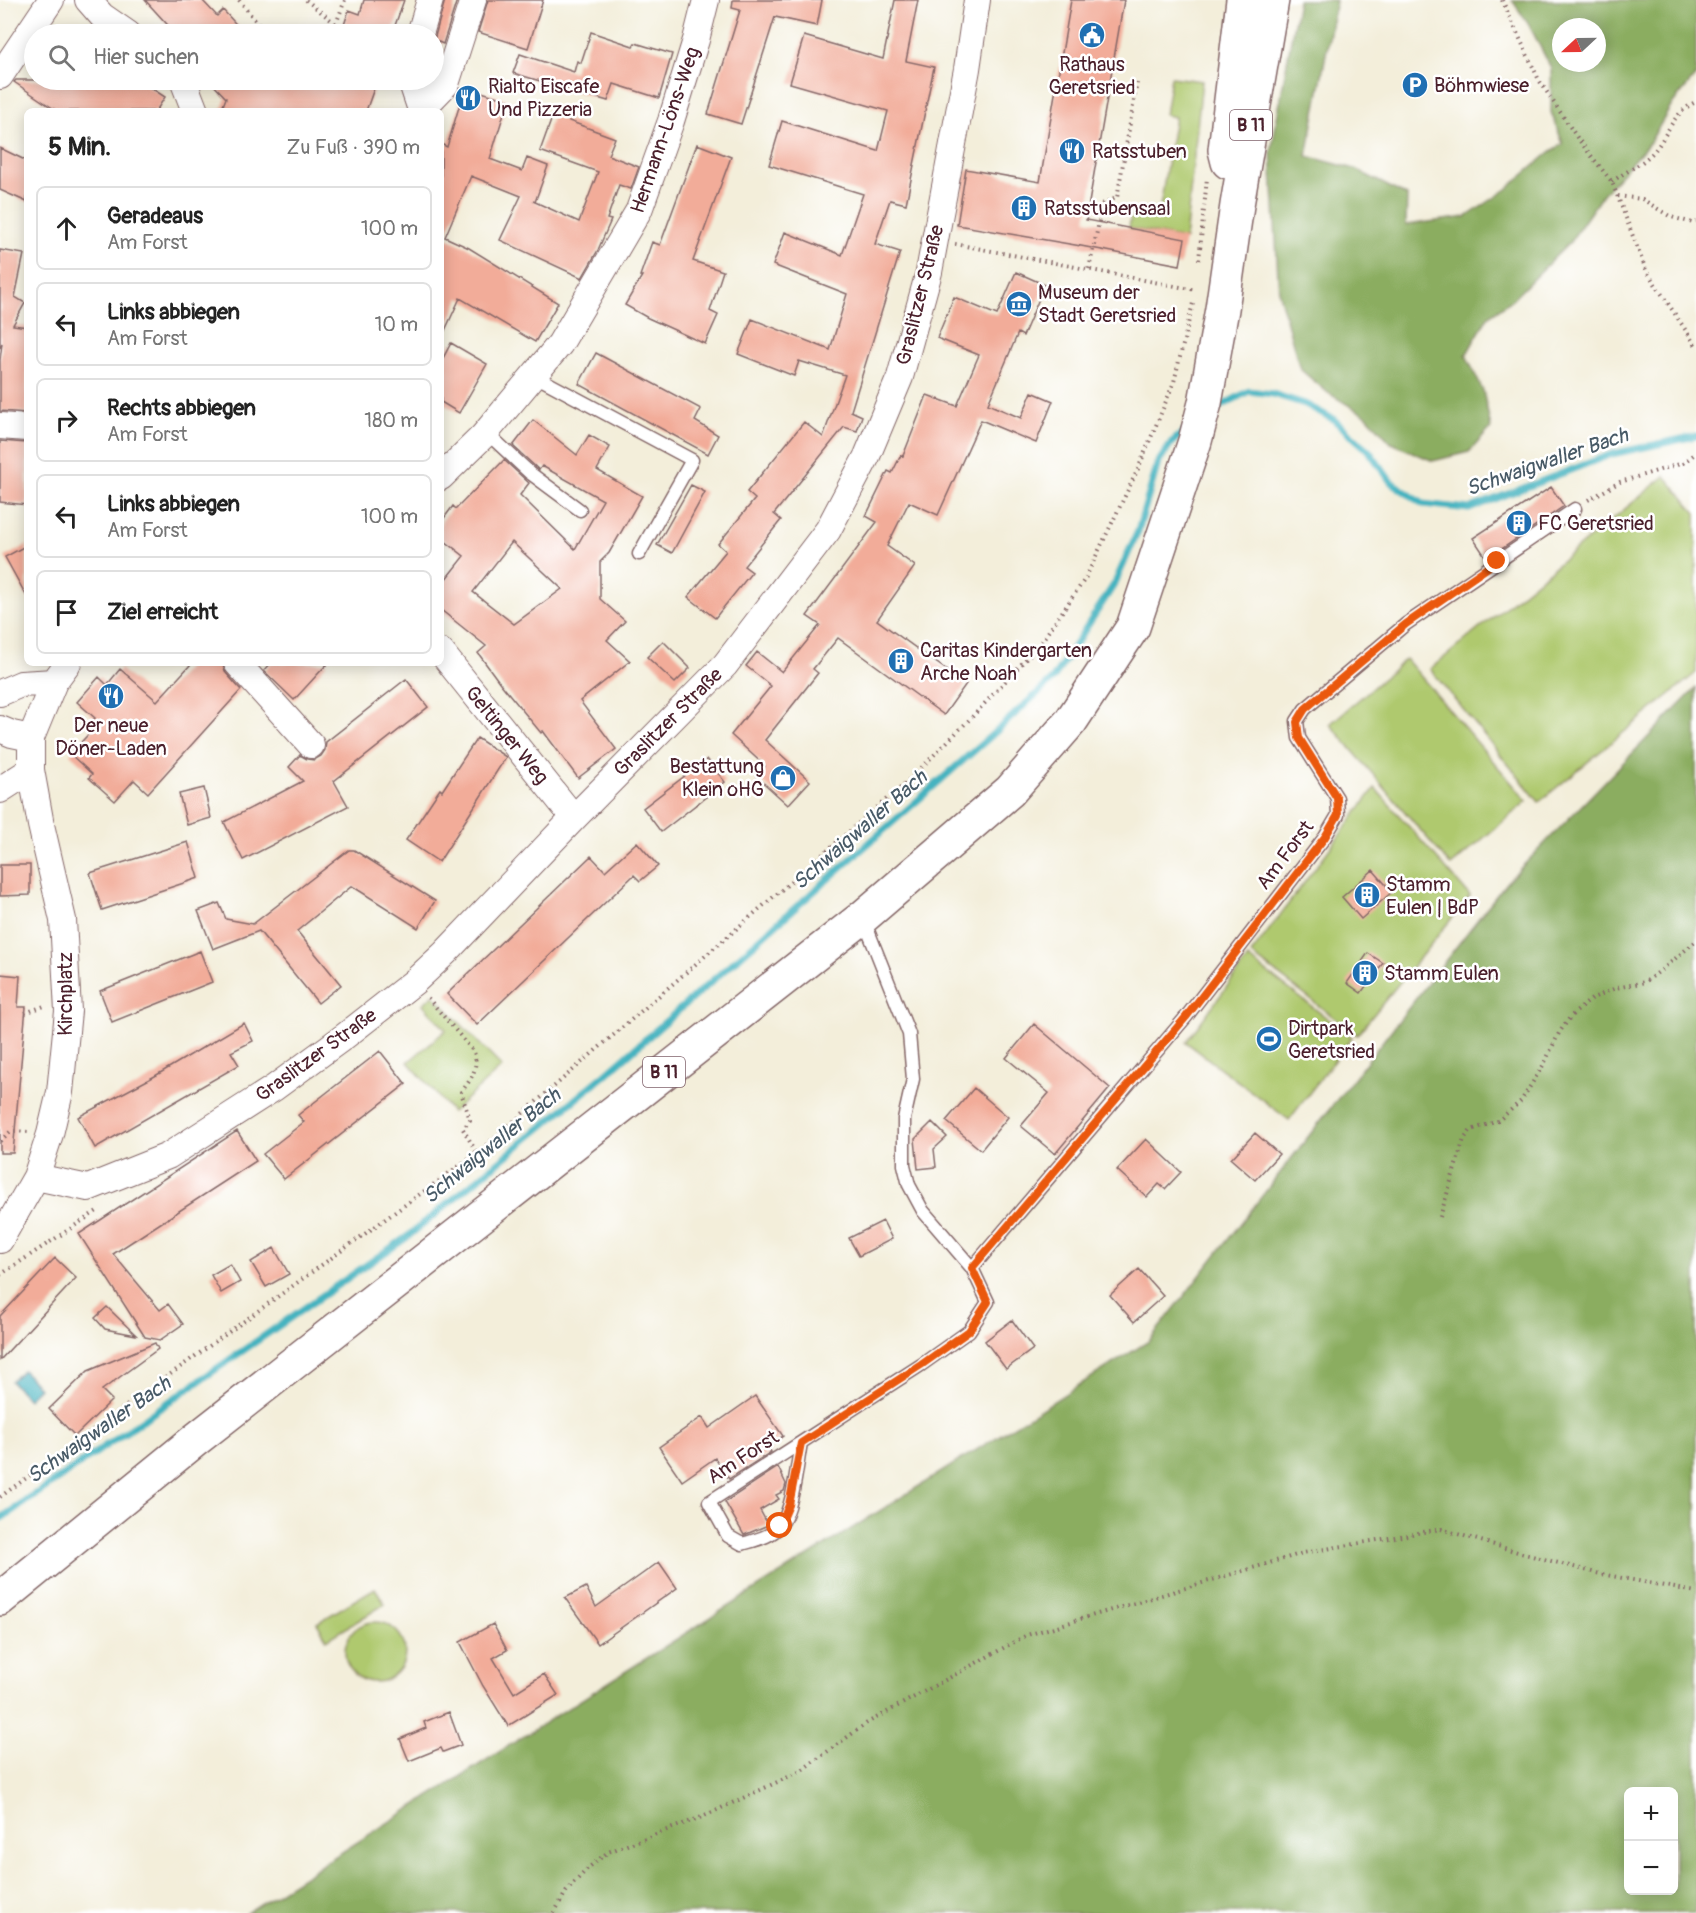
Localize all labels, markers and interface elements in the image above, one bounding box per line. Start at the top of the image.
north arrow [1552,18,1606,72]
public building icon: Rathaus Geretsried [1077,20,1107,50]
search box [24,24,444,90]
icon: search [45,41,78,74]
text: Hier suchen [93,43,199,71]
street label: Hermann-Löns-Weg [625,44,705,216]
place label: Rathaus Geretsried [1048,52,1136,100]
parking icon: Böhmwiese [1400,70,1430,100]
place label: Böhmwiese [1434,73,1529,98]
place label: Rialto Eiscafe Und Pizzeria [488,74,600,122]
restaurant icon: Rialto Eiscafe Und Pizzeria [453,83,483,113]
road number: B 11 [1230,110,1272,140]
text: 5 Min. [48,131,111,163]
text: Zu Fuß · 390 m [287,135,420,160]
restaurant icon: Ratsstuben [1057,136,1087,166]
place label: Ratsstuben [1092,139,1187,164]
building icon: Ratsstubensaal [1009,193,1039,223]
place label: Ratsstubensaal [1044,196,1171,221]
text: Geradeaus [107,202,203,230]
icon: ahead [50,212,83,245]
text: 100 m [361,216,418,241]
street label: Graslitzer Straße [890,222,950,368]
text: Am Forst [107,230,188,255]
place label: Museum der Stadt Geretsried [1038,280,1176,328]
museum icon: Museum der Stadt Geretsried [1004,289,1034,319]
text: Links abbiegen [107,298,240,326]
icon: left [50,308,83,341]
text: 10 m [374,312,418,337]
text: Am Forst [107,326,188,351]
text: Rechts abbiegen [107,394,256,422]
icon: right [50,404,83,437]
text: 180 m [364,408,418,433]
water label: Schwaigwaller Bach [1462,421,1633,502]
text: Am Forst [107,422,188,447]
text: Links abbiegen [107,490,240,518]
icon: left [50,500,83,533]
text: 100 m [361,504,418,529]
building icon: FC Geretsried [1504,508,1534,538]
place label: FC Geretsried [1538,511,1654,536]
text: Am Forst [107,518,188,543]
route end [1483,547,1509,573]
icon: arrive [50,596,83,629]
text: Ziel erreicht [107,598,218,626]
place label: Caritas Kindergarten Arche Noah [920,638,1092,686]
building icon: Caritas Kindergarten Arche Noah [886,646,916,676]
street label: Graslitzer Straße [608,662,728,782]
restaurant icon: Der neue Döner-Laden [96,681,126,711]
street label: Geltinger Weg [460,681,554,789]
place label: Der neue Döner-Laden [55,713,167,761]
place label: Bestattung Klein oHG [670,754,764,802]
shop icon: Bestattung Klein oHG [768,763,798,793]
water label: Schwaigwaller Bach [787,763,934,896]
street label: Am Forst [1251,815,1320,895]
place label: Stamm Eulen | BdP [1386,872,1479,920]
building icon: Stamm Eulen | BdP [1352,880,1382,910]
street label: Kirchplatz [53,952,78,1036]
building icon: Stamm Eulen [1350,958,1380,988]
place label: Stamm Eulen [1384,961,1499,986]
street label: Graslitzer Straße [251,1003,382,1107]
place label: Dirtpark Geretsried [1288,1016,1375,1064]
sports icon: Dirtpark Geretsried [1254,1024,1284,1054]
road number: B 11 [643,1057,685,1087]
water label: Schwaigwaller Bach [418,1081,567,1210]
water label: Schwaigwaller Bach [22,1370,177,1490]
street label: Am Forst [702,1424,784,1489]
route start [766,1512,792,1538]
map controls [1624,1787,1678,1895]
button: + [1624,1787,1678,1841]
button: − [1624,1841,1678,1895]

